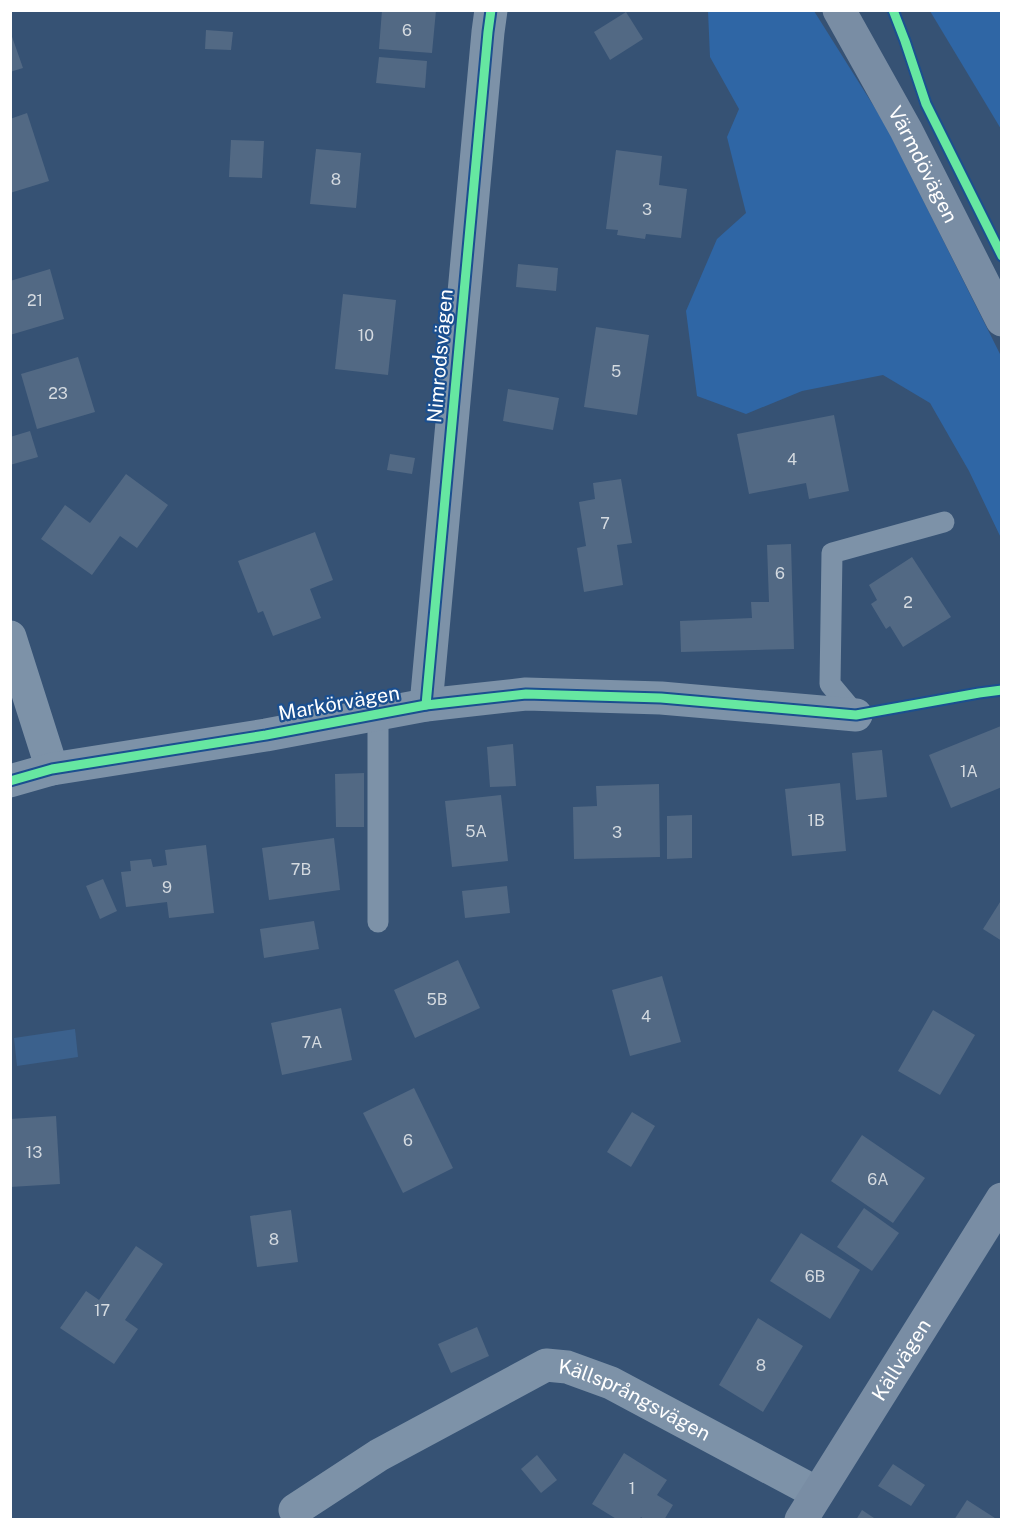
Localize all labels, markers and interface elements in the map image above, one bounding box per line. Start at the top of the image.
house number: 6 [402,21,412,40]
street label: Värmdövägen [883,102,963,227]
house number: 8 [331,170,341,189]
house number: 3 [642,200,652,219]
street label: Nimrodsvägen [422,288,458,424]
house number: 21 [27,291,43,310]
house number: 10 [358,326,374,345]
house number: 5 [611,362,621,381]
house number: 23 [48,384,68,403]
house number: 4 [787,450,797,469]
house number: 7 [600,514,610,533]
house number: 6 [775,564,785,583]
house number: 2 [903,593,913,612]
street label: Markörvägen [277,681,401,725]
house number: 1A [960,762,978,781]
house number: 1B [807,811,825,830]
house number: 5A [465,822,487,841]
house number: 3 [612,823,622,842]
house number: 7B [291,860,311,879]
house number: 9 [162,878,172,897]
house number: 5B [427,990,447,1009]
house number: 4 [641,1007,651,1026]
house number: 7A [302,1033,322,1052]
house number: 6 [403,1131,413,1150]
house number: 13 [26,1143,42,1162]
house number: 6A [867,1170,889,1189]
house number: 8 [269,1230,279,1249]
house number: 6B [805,1267,825,1286]
house number: 17 [94,1301,110,1320]
street label: Källvägen [867,1314,936,1405]
street label: Källsprångsvägen [558,1354,715,1446]
house number: 8 [756,1356,766,1375]
house number: 1 [629,1479,635,1498]

